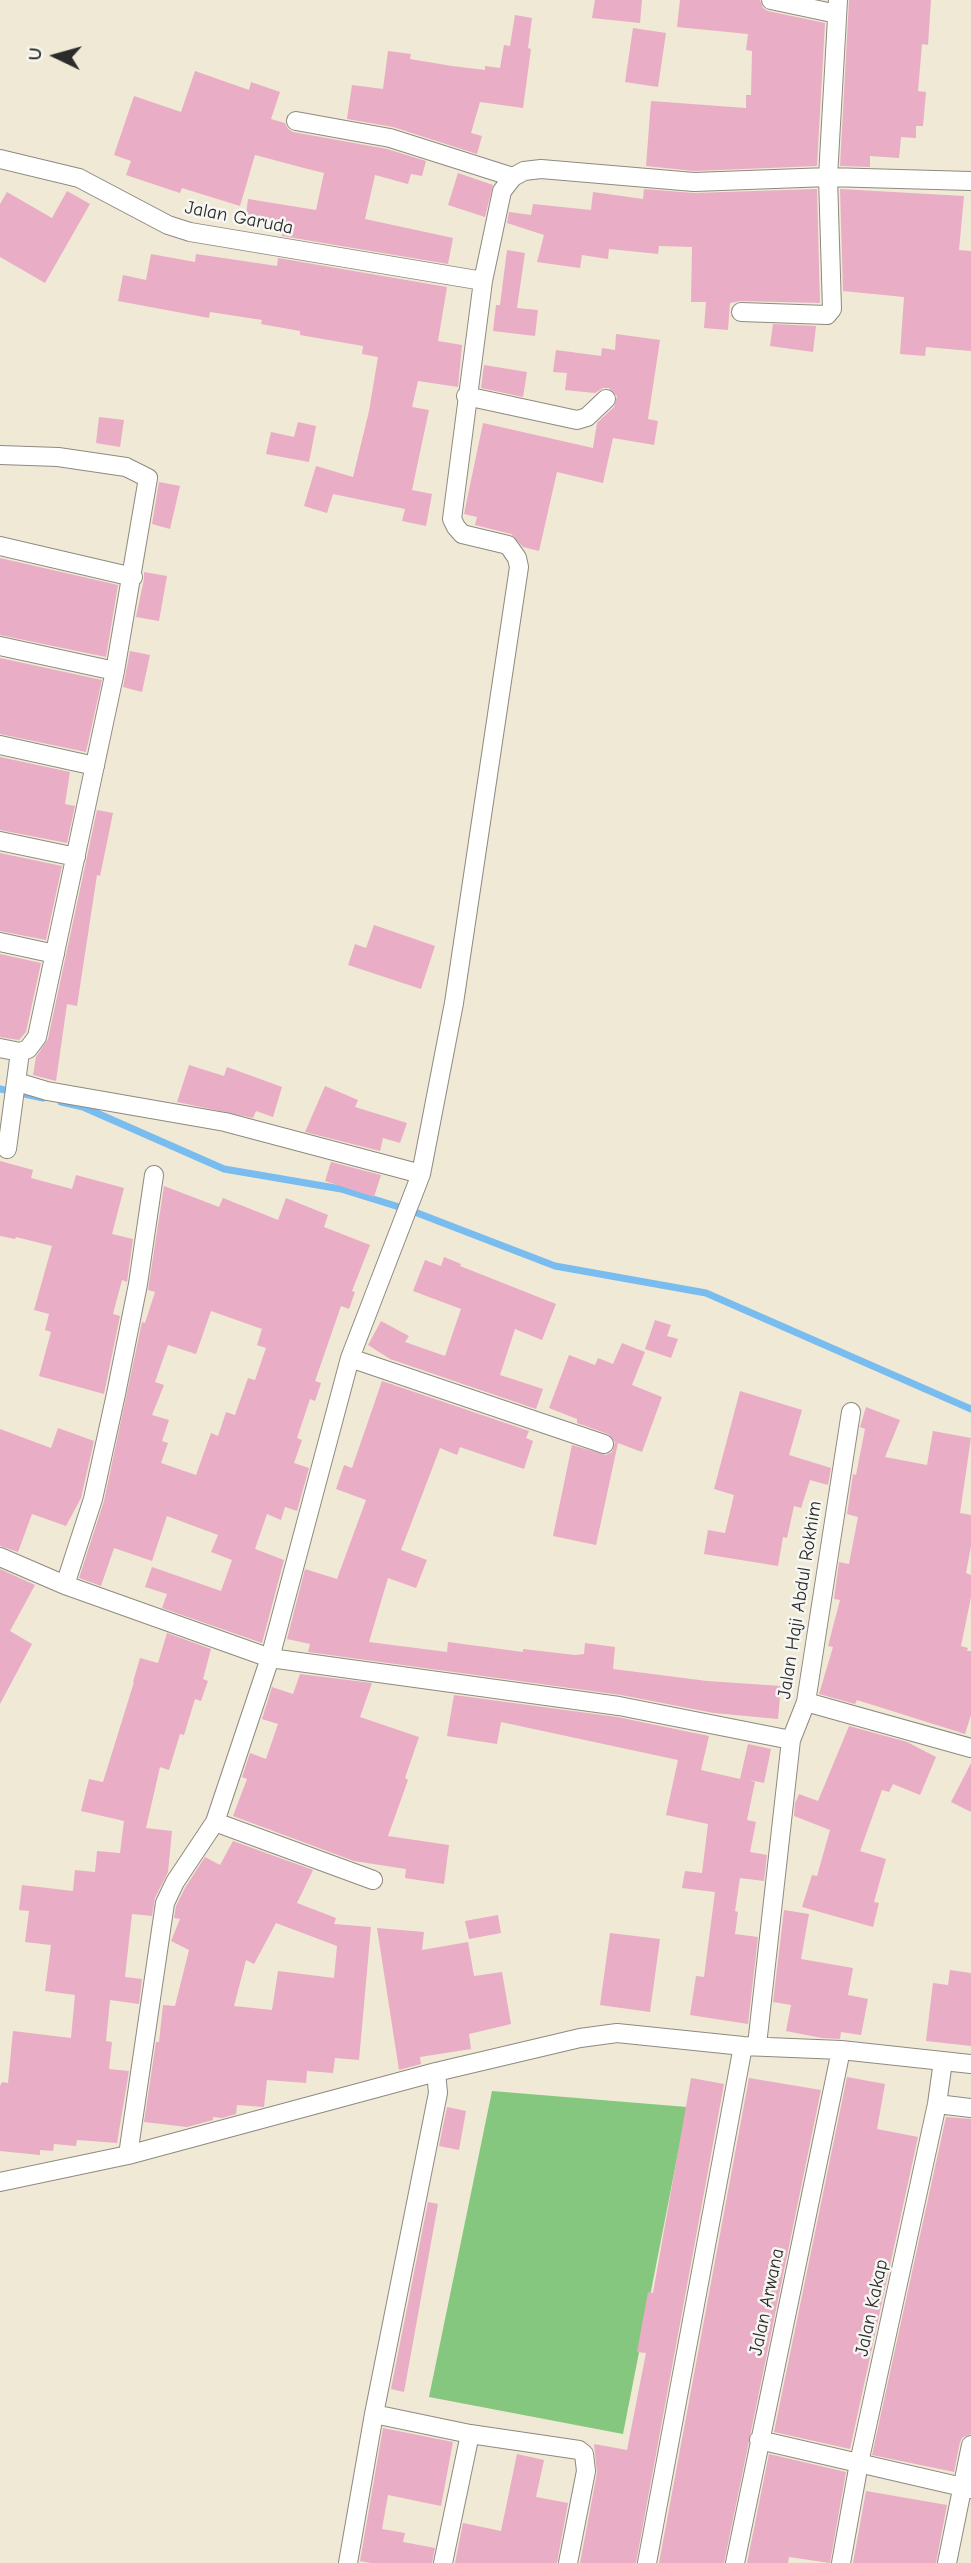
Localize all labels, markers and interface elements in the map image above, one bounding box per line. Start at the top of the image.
north arrow [21,21,91,91]
text: U [24,47,47,61]
street label: Jalan Garuda [183,196,295,240]
street label: Jalan Haji Abdul Rokhim [773,1499,827,1701]
street label: Jalan Arwana [745,2246,789,2358]
street label: Jalan Kakap [851,2257,893,2359]

